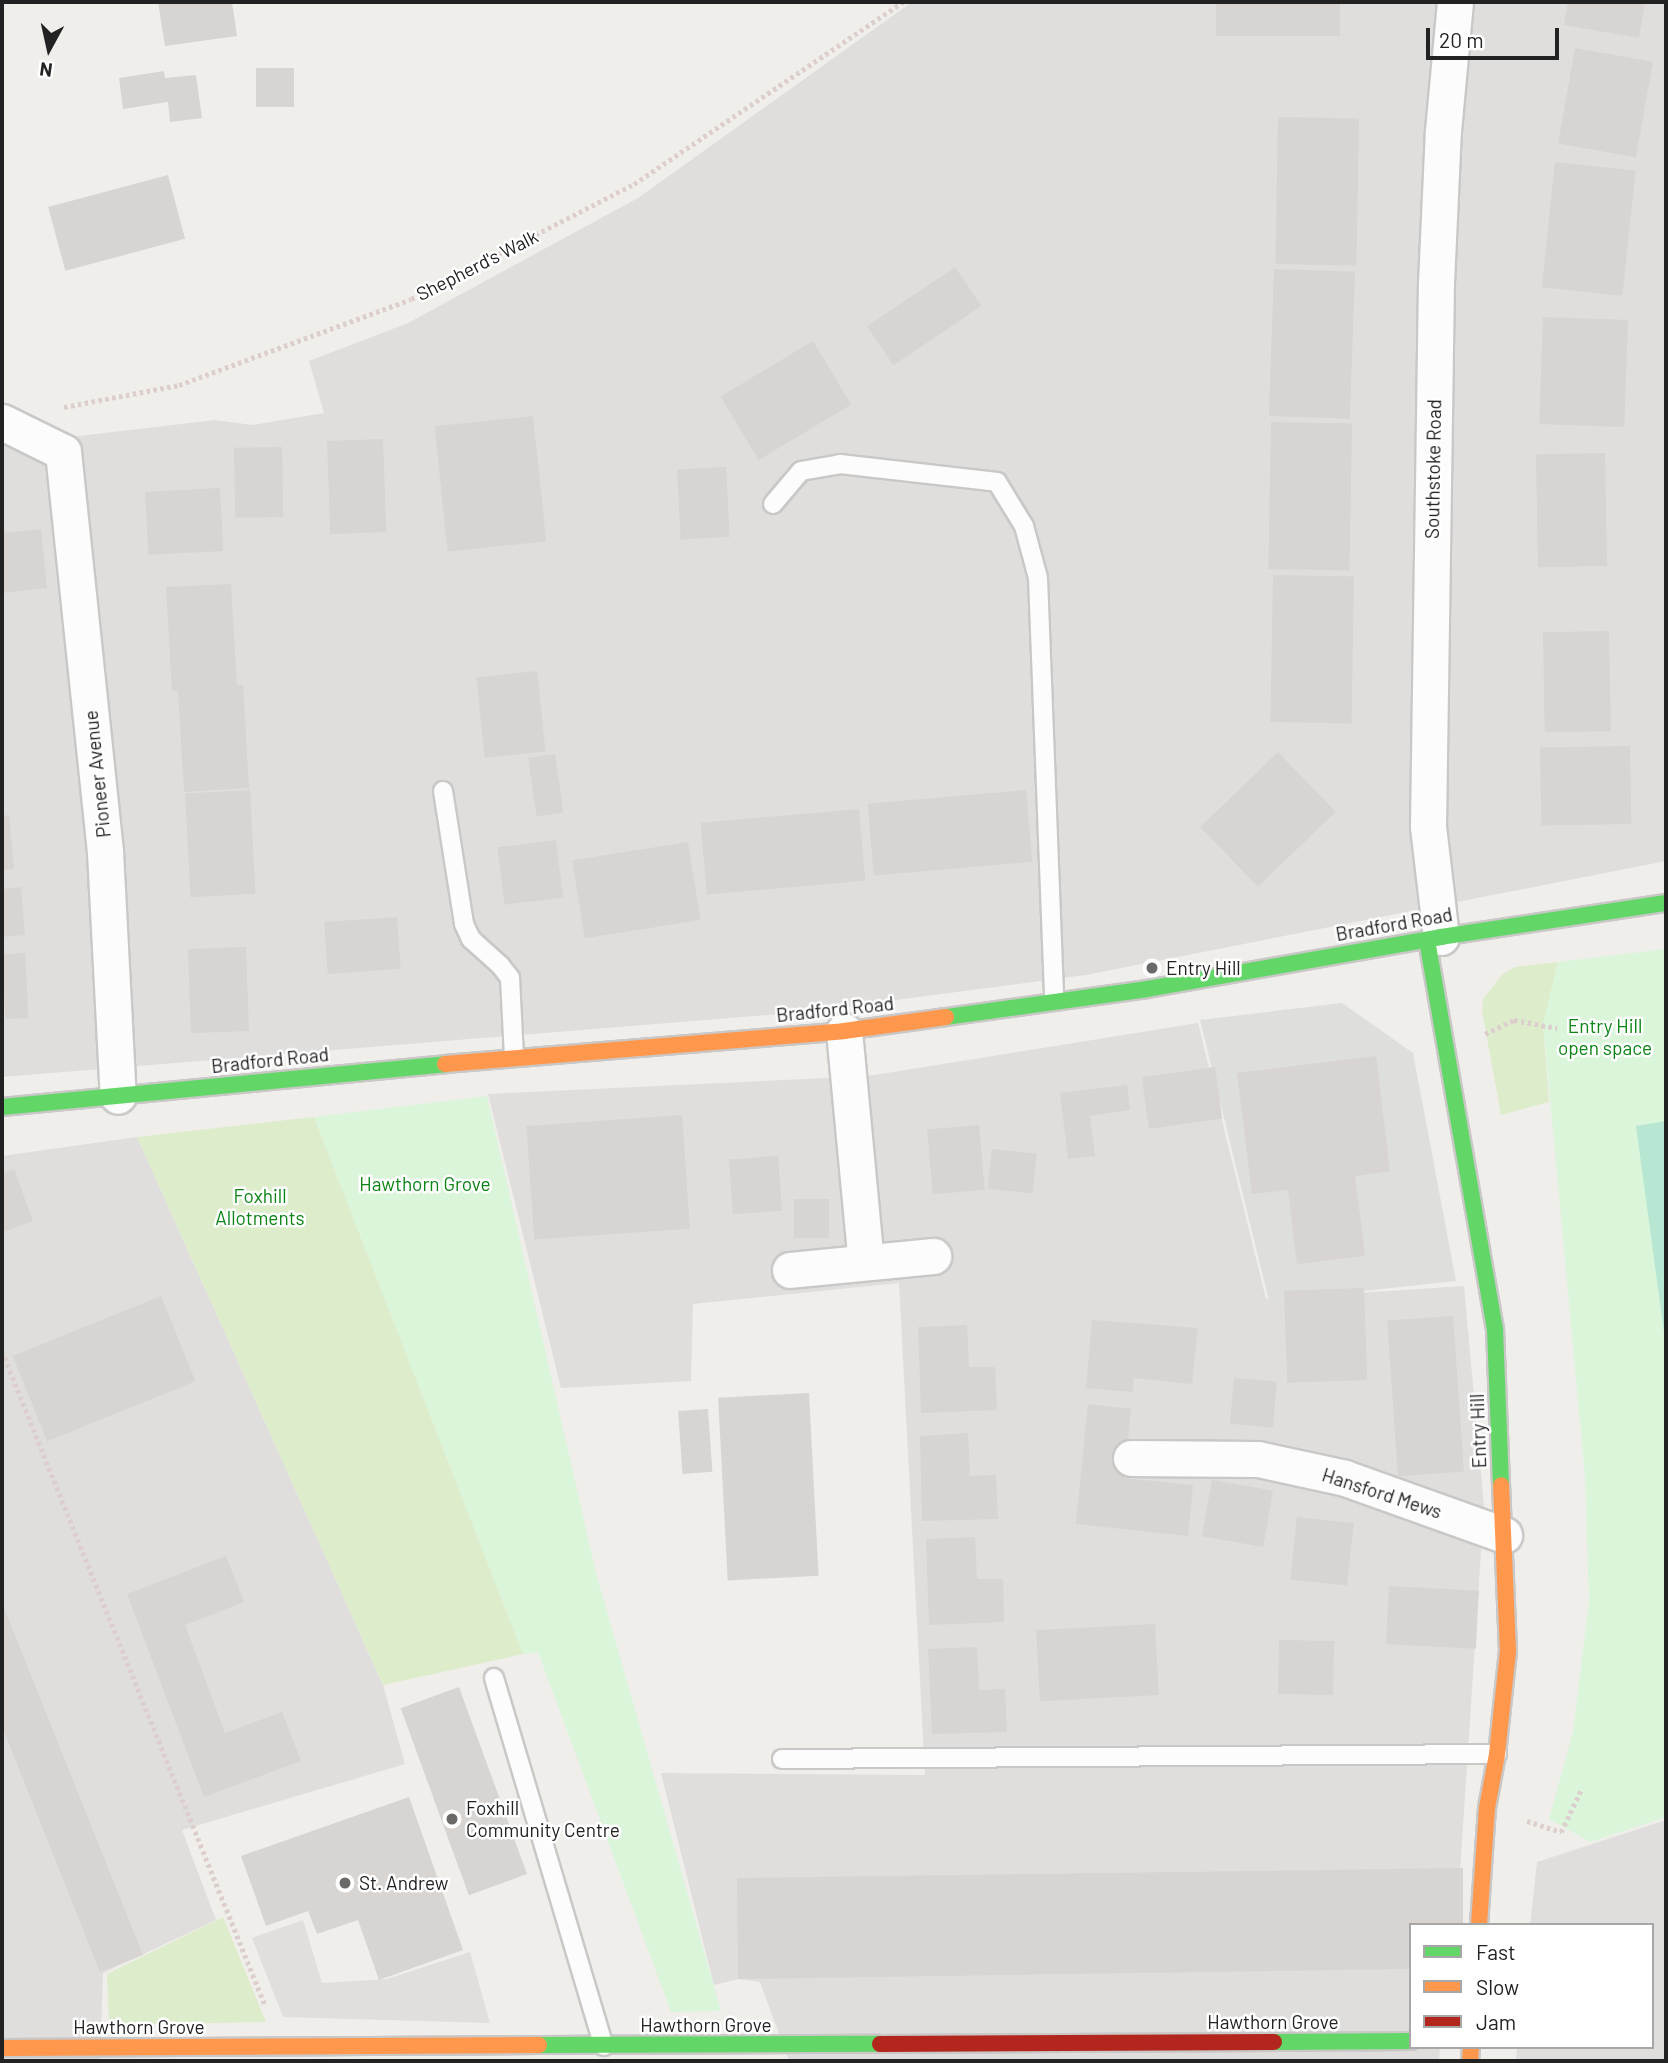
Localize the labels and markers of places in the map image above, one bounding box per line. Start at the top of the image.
place label: Entry Hill [1166,957,1241,979]
marker: Entry Hill [1144,960,1160,976]
place label: Foxhill Community Centre [466,1797,620,1841]
marker: Foxhill Community Centre [444,1811,460,1827]
place label: St. Andrew [359,1872,449,1894]
marker: St. Andrew [337,1875,353,1891]

